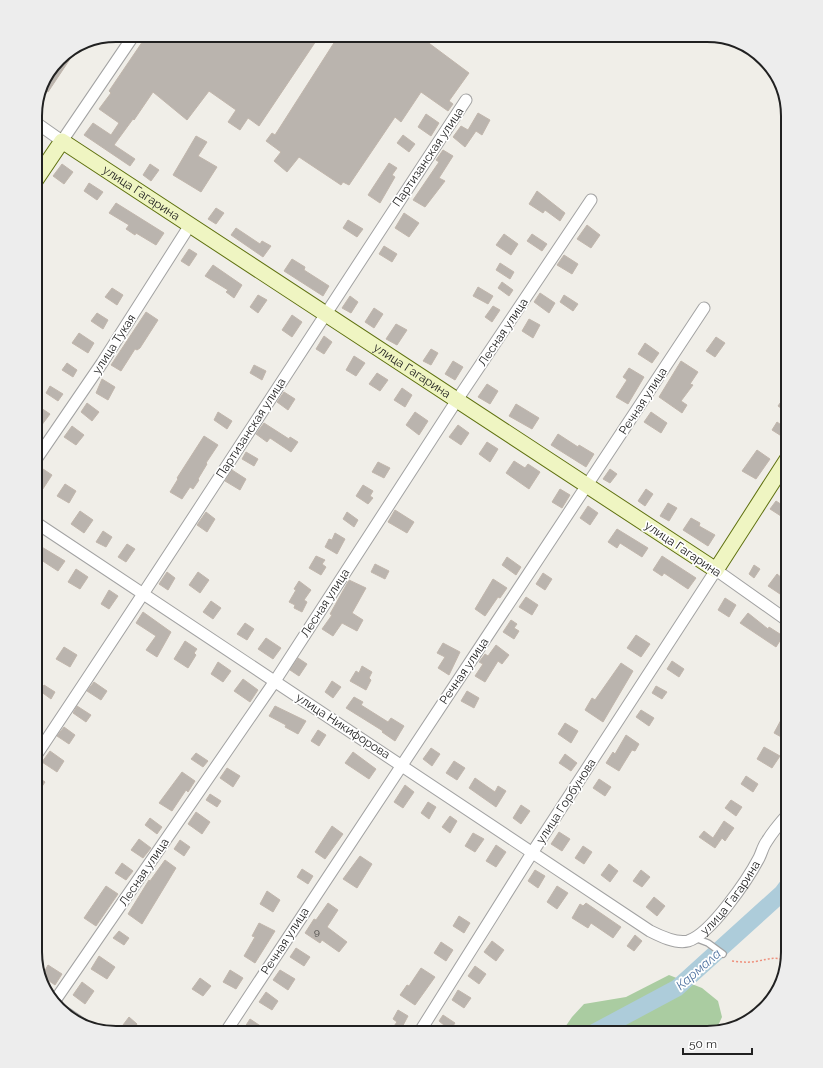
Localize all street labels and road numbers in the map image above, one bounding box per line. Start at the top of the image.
street label: Партизанская улица [390,105,466,209]
street label: улица Гагарина [100,163,182,223]
street label: Лесная улица [475,295,531,369]
street label: улица Тукая [89,311,139,377]
street label: улица Гагарина [371,340,453,401]
street label: Речная улица [616,365,670,437]
street label: Партизанская улица [213,375,289,481]
street label: улица Гагарина [642,518,724,580]
street label: Лесная улица [298,566,352,640]
street label: Речная улица [437,635,491,707]
street label: улица Никифорова [293,690,393,762]
street label: улица Горбунова [533,756,599,846]
street label: Лесная улица [116,835,172,909]
street label: улица Гагарина [698,858,763,938]
street label: Речная улица [258,905,312,977]

